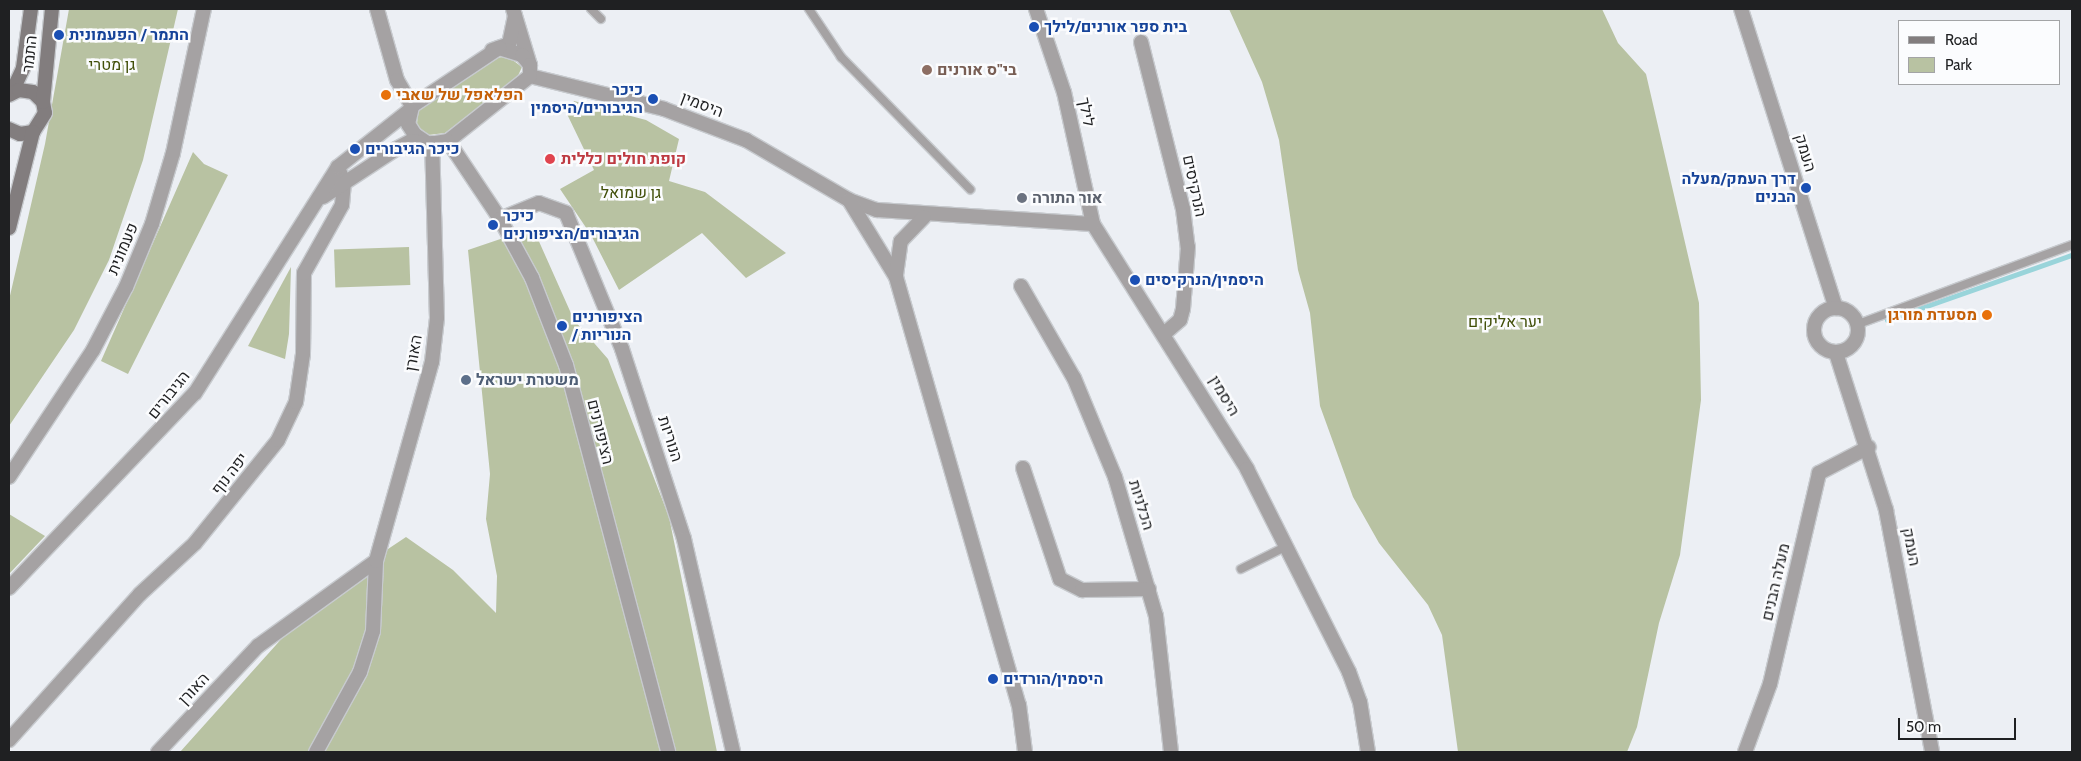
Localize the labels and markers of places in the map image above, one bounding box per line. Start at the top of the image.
place label: בית ספר אורנים/לילך [1044,17,1187,37]
marker: בית ספר אורנים/לילך [1028,21,1040,33]
place label: התמר / הפעמונית [69,25,189,45]
marker: התמר / הפעמונית [53,29,65,41]
place label: בי"ס אורנים [937,60,1017,80]
marker: בי"ס אורנים [921,64,933,76]
place label: כיכר הגיבורים/היסמין [530,80,643,118]
place label: הפלאפל של שאבי [396,85,523,105]
marker: הפלאפל של שאבי [380,89,392,101]
marker: כיכר הגיבורים/היסמין [647,93,659,105]
place label: כיכר הגיבורים [365,139,460,159]
marker: כיכר הגיבורים [349,143,361,155]
place label: קופת חולים כללית [561,149,686,169]
marker: קופת חולים כללית [543,152,557,166]
place label: דרך העמק/מעלה הבנים [1681,169,1796,207]
marker: דרך העמק/מעלה הבנים [1800,182,1812,194]
place label: אור התורה [1032,188,1103,208]
marker: אור התורה [1016,192,1028,204]
place label: כיכר הגיבורים/הציפורנים [503,206,639,244]
marker: כיכר הגיבורים/הציפורנים [487,219,499,231]
place label: היסמין/הנרקיסים [1145,270,1264,290]
marker: היסמין/הנרקיסים [1129,274,1141,286]
place label: מסעדת מורגן [1888,305,1977,325]
place label: הציפורנים / הנוריות [572,307,643,345]
marker: מסעדת מורגן [1981,309,1993,321]
marker: הציפורנים / הנוריות [556,320,568,332]
place label: משטרת ישראל [476,370,579,390]
marker: משטרת ישראל [460,374,472,386]
place label: היסמין/הורדים [1003,669,1103,689]
marker: היסמין/הורדים [987,673,999,685]

